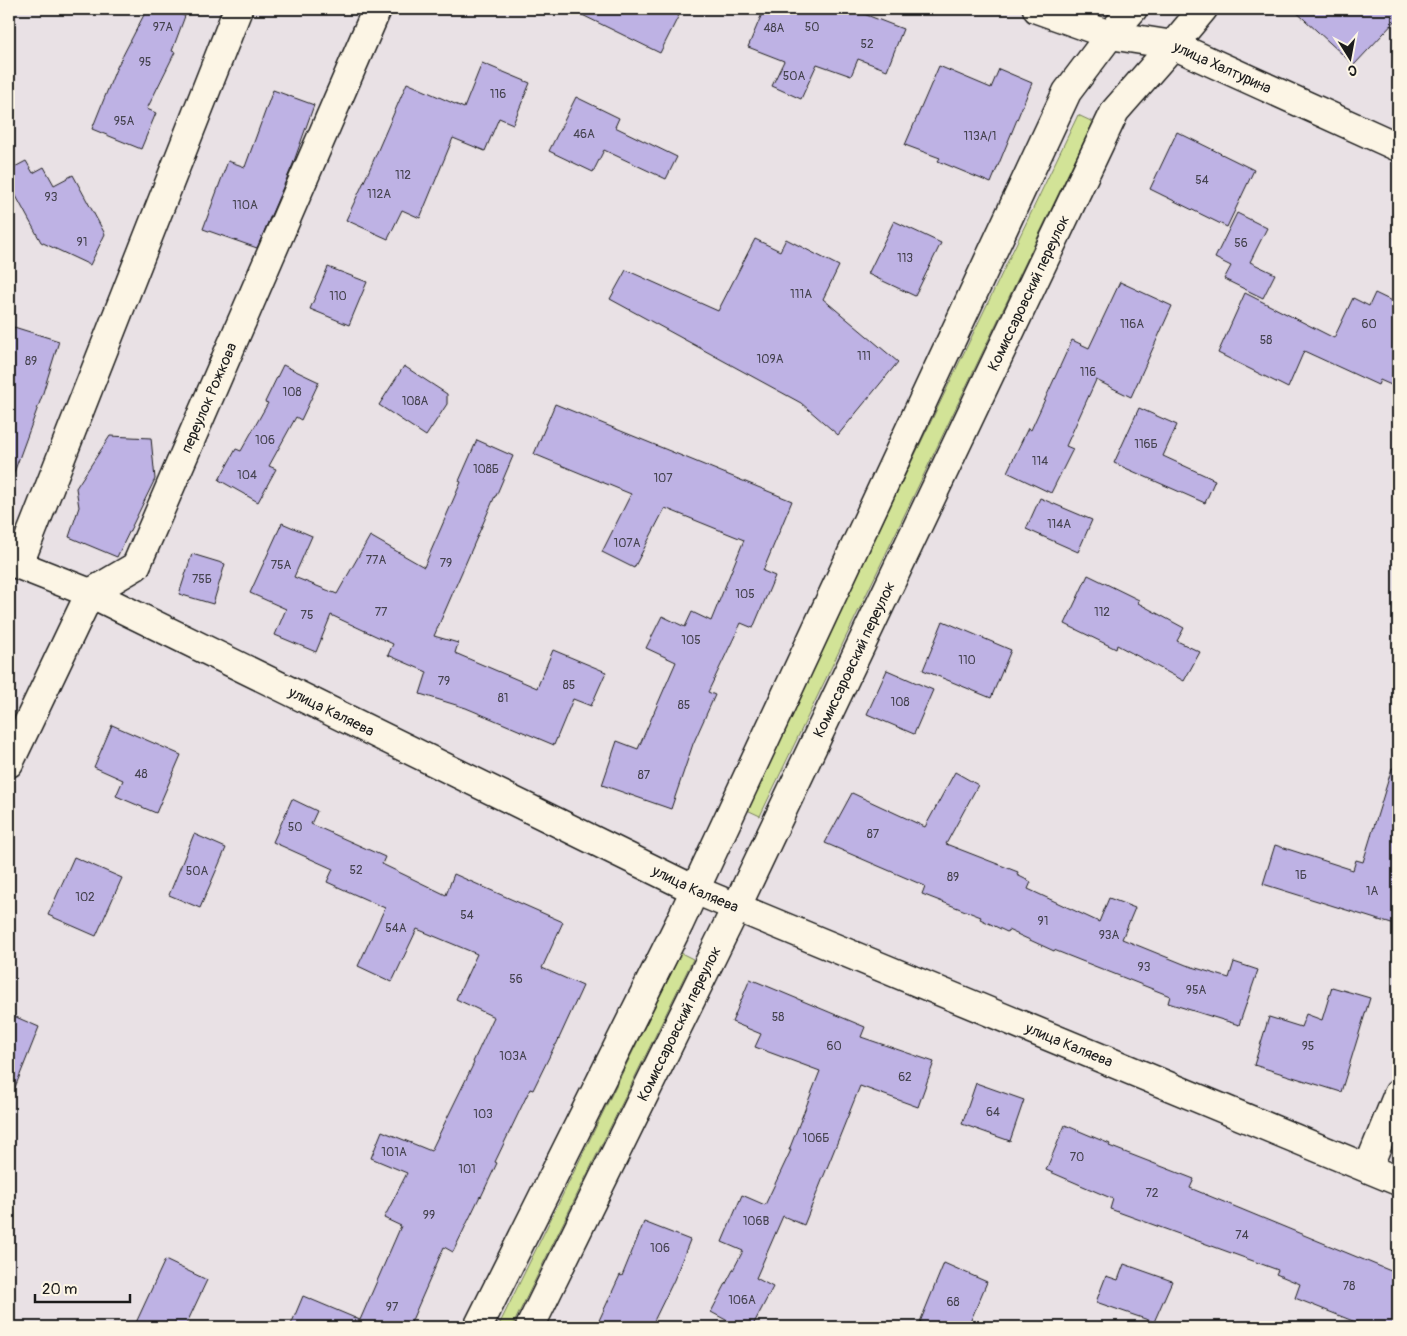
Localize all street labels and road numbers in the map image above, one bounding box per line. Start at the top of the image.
street label: улица Халтурина [1169,36,1274,98]
street label: Комиссаровский переулок [983,212,1074,374]
street label: переулок Рожкова [177,340,241,456]
street label: Комиссаровский переулок [809,578,899,741]
street label: улица Каляева [285,682,377,741]
street label: улица Каляева [648,861,742,917]
street label: Комиссаровский переулок [633,943,725,1104]
street label: улица Каляева [1022,1018,1116,1071]

